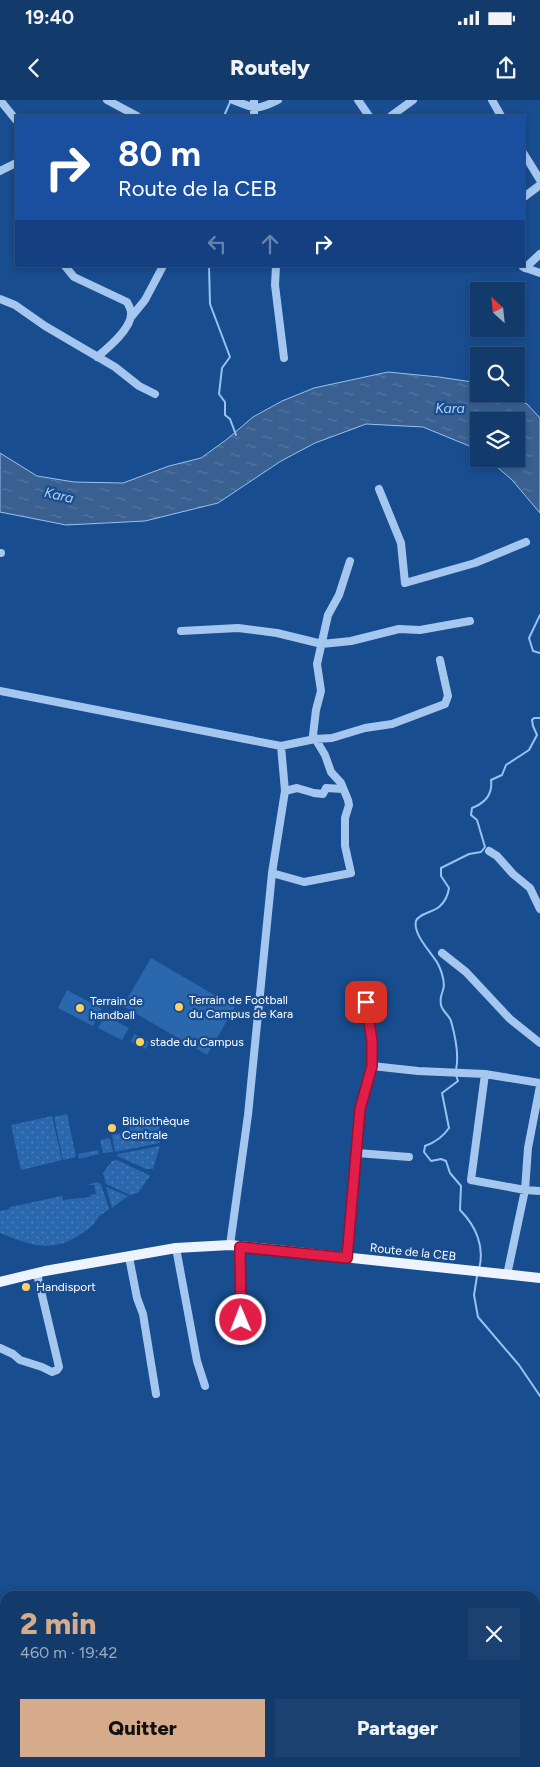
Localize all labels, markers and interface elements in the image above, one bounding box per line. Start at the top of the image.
text: 19:40 [25,6,74,29]
icon: back [20,54,48,82]
text: Routely [230,54,310,81]
icon: share [492,54,520,82]
text: 80 m [118,133,201,175]
icon: right [35,135,100,200]
text: Route de la CEB [118,175,277,202]
icon: left [203,230,231,258]
icon: ahead [256,230,284,258]
icon: right [309,230,337,258]
north arrow [470,282,525,338]
map controls [470,282,525,467]
button: search [470,347,525,402]
water label: Kara [435,400,465,417]
button: layers [470,412,525,467]
water label: Kara [43,484,75,507]
pin [345,981,387,1023]
icon: arrive [352,988,380,1016]
place label: Terrain de Football du Campus de Kara [189,993,293,1021]
place label: Terrain de handball [90,994,143,1022]
marker: Terrain de Football du Campus de Kara [173,1001,185,1013]
marker: Terrain de handball [74,1002,86,1014]
place label: stade du Campus [150,1035,244,1049]
marker: stade du Campus [134,1036,146,1048]
place label: Bibliothèque Centrale [122,1114,190,1142]
marker: Bibliothèque Centrale [106,1122,118,1134]
street label: Route de la CEB [369,1241,457,1263]
place label: Handisport [36,1280,96,1294]
marker: Handisport [20,1281,32,1293]
position arrow [214,1293,266,1345]
text: 2 min [20,1605,97,1642]
button: close [468,1608,520,1660]
text: 460 m · 19:42 [20,1643,117,1662]
button: Quitter [20,1699,265,1757]
button: Partager [275,1699,520,1757]

